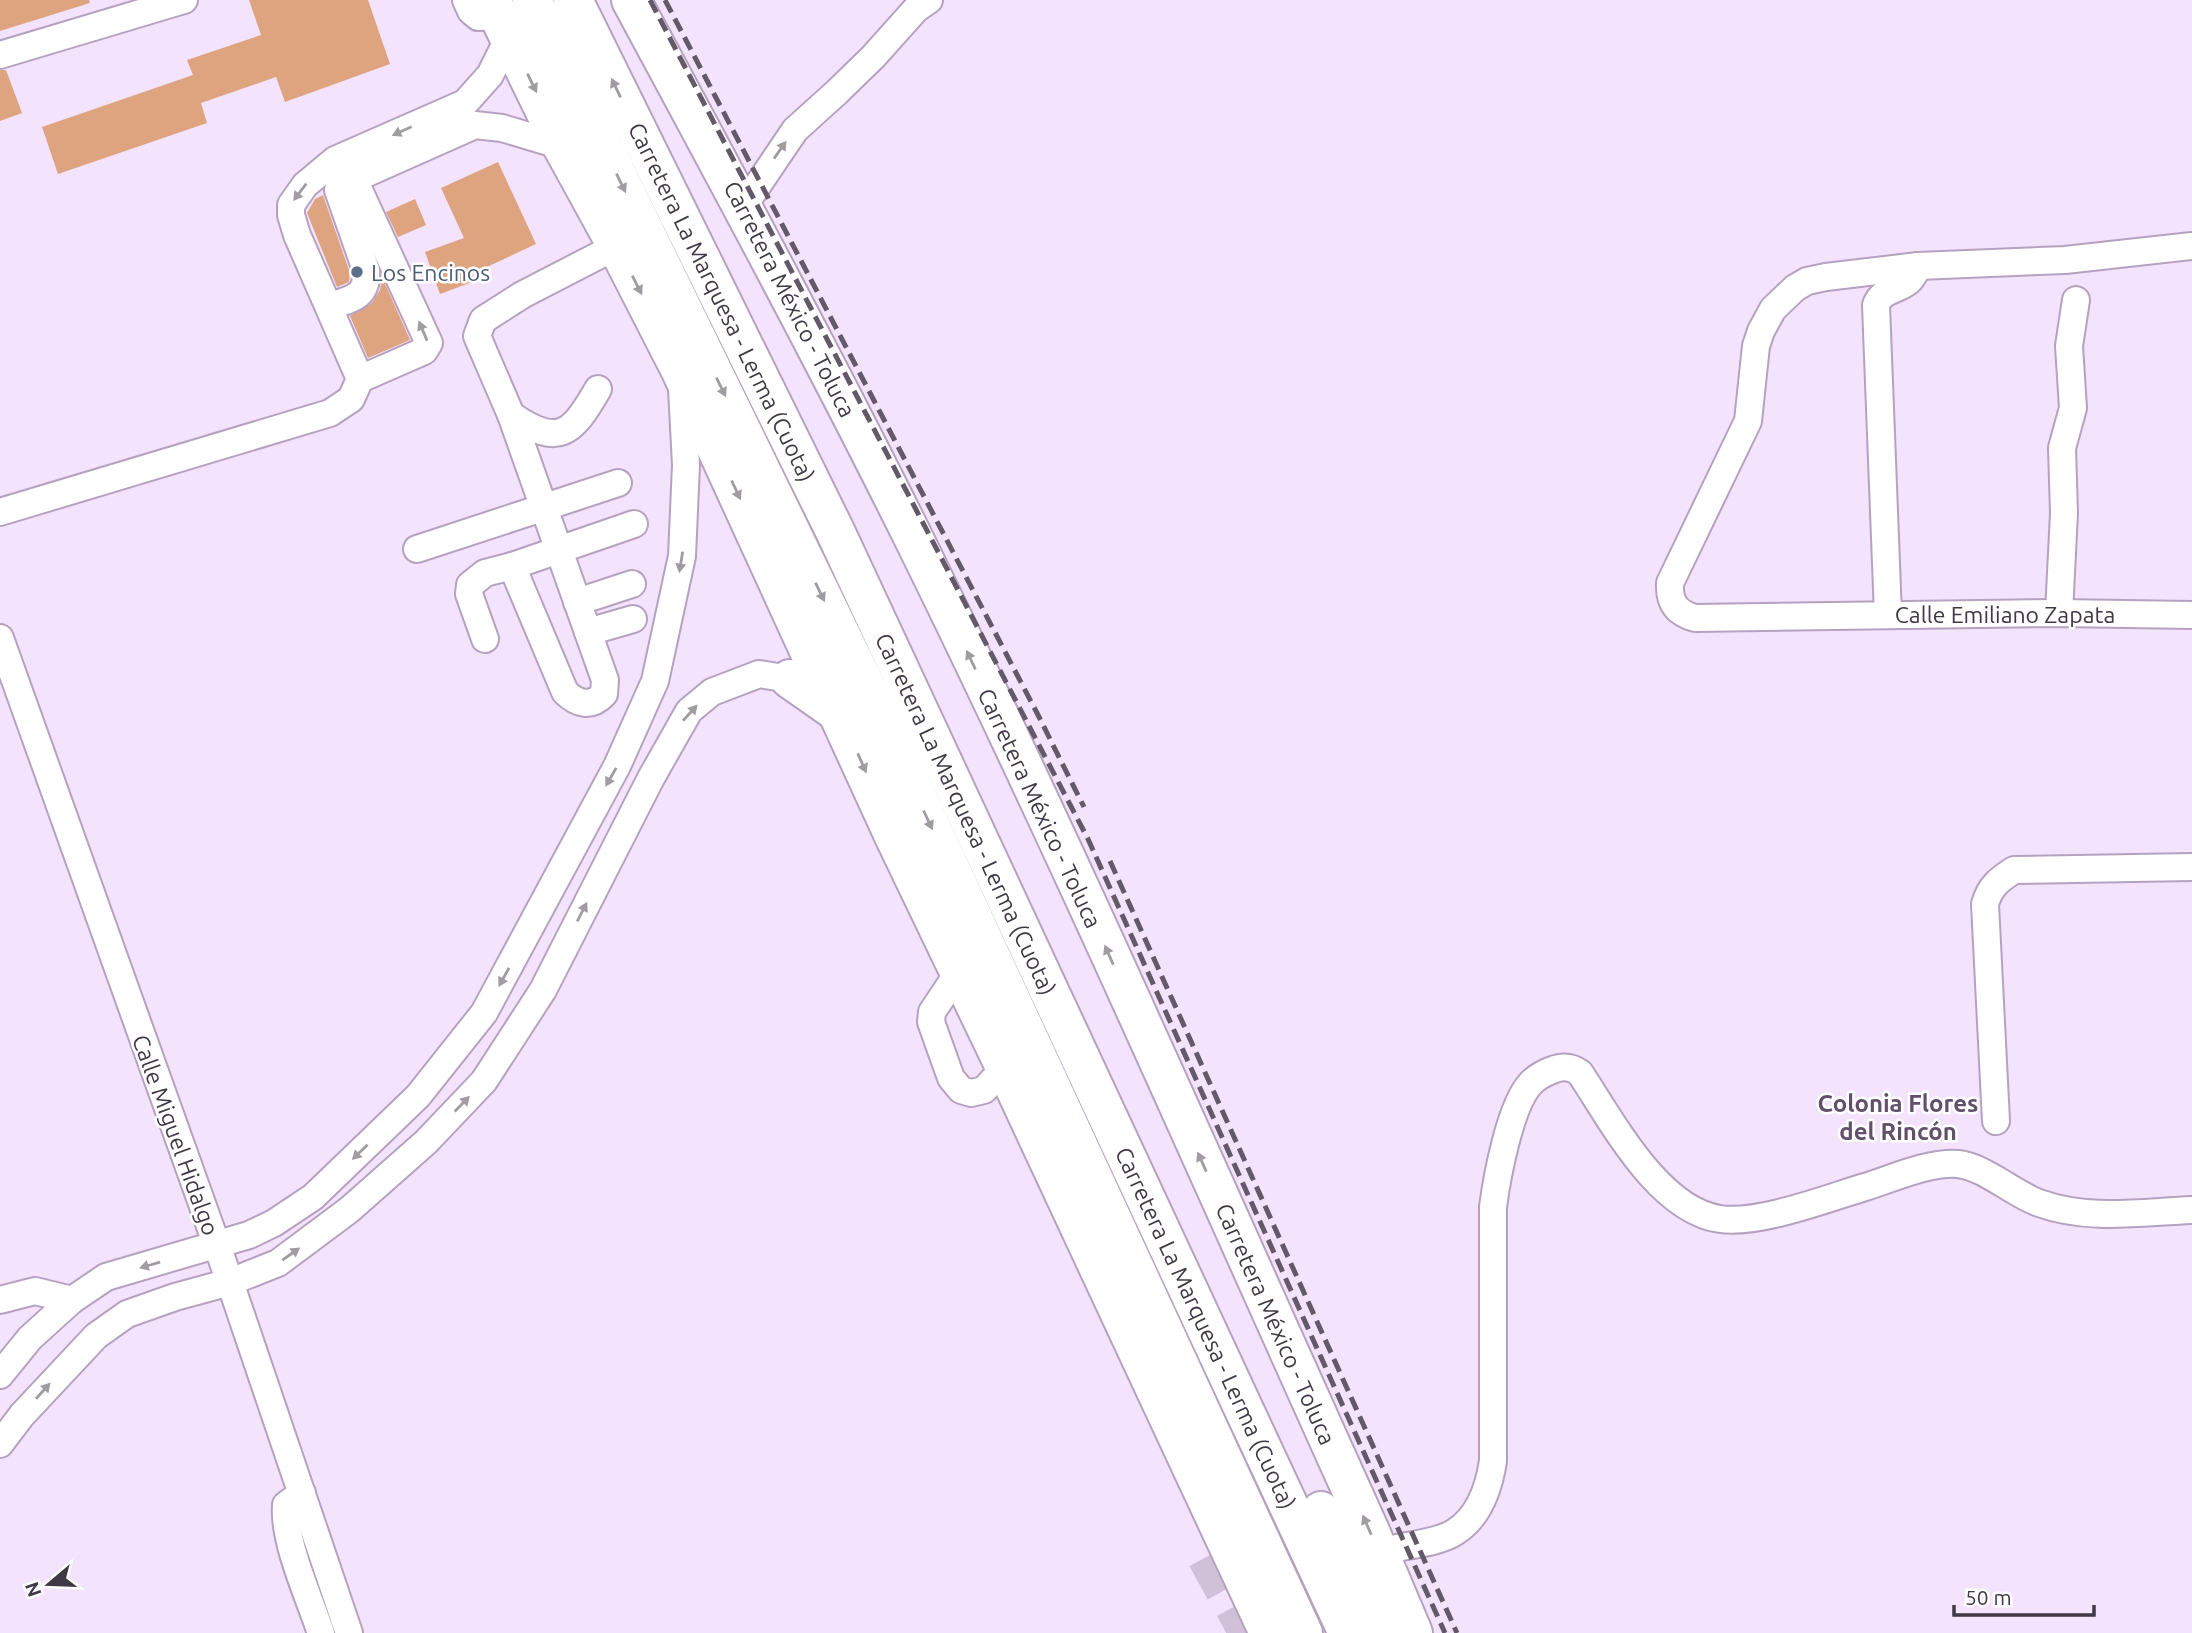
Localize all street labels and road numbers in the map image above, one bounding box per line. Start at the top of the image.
street label: Carretera La Marquesa - Lerma (Cuota) [623,118,820,486]
street label: Carretera México - Toluca [720,177,860,421]
street label: Calle Emiliano Zapata [1895,602,2115,627]
street label: Carretera La Marquesa - Lerma (Cuota) [870,629,1061,999]
street label: Carretera México - Toluca [973,684,1107,932]
street label: Calle Miguel Hidalgo [128,1031,224,1239]
street label: Carretera La Marquesa - Lerma (Cuota) [1110,1143,1301,1513]
street label: Carretera México - Toluca [1211,1200,1341,1448]

